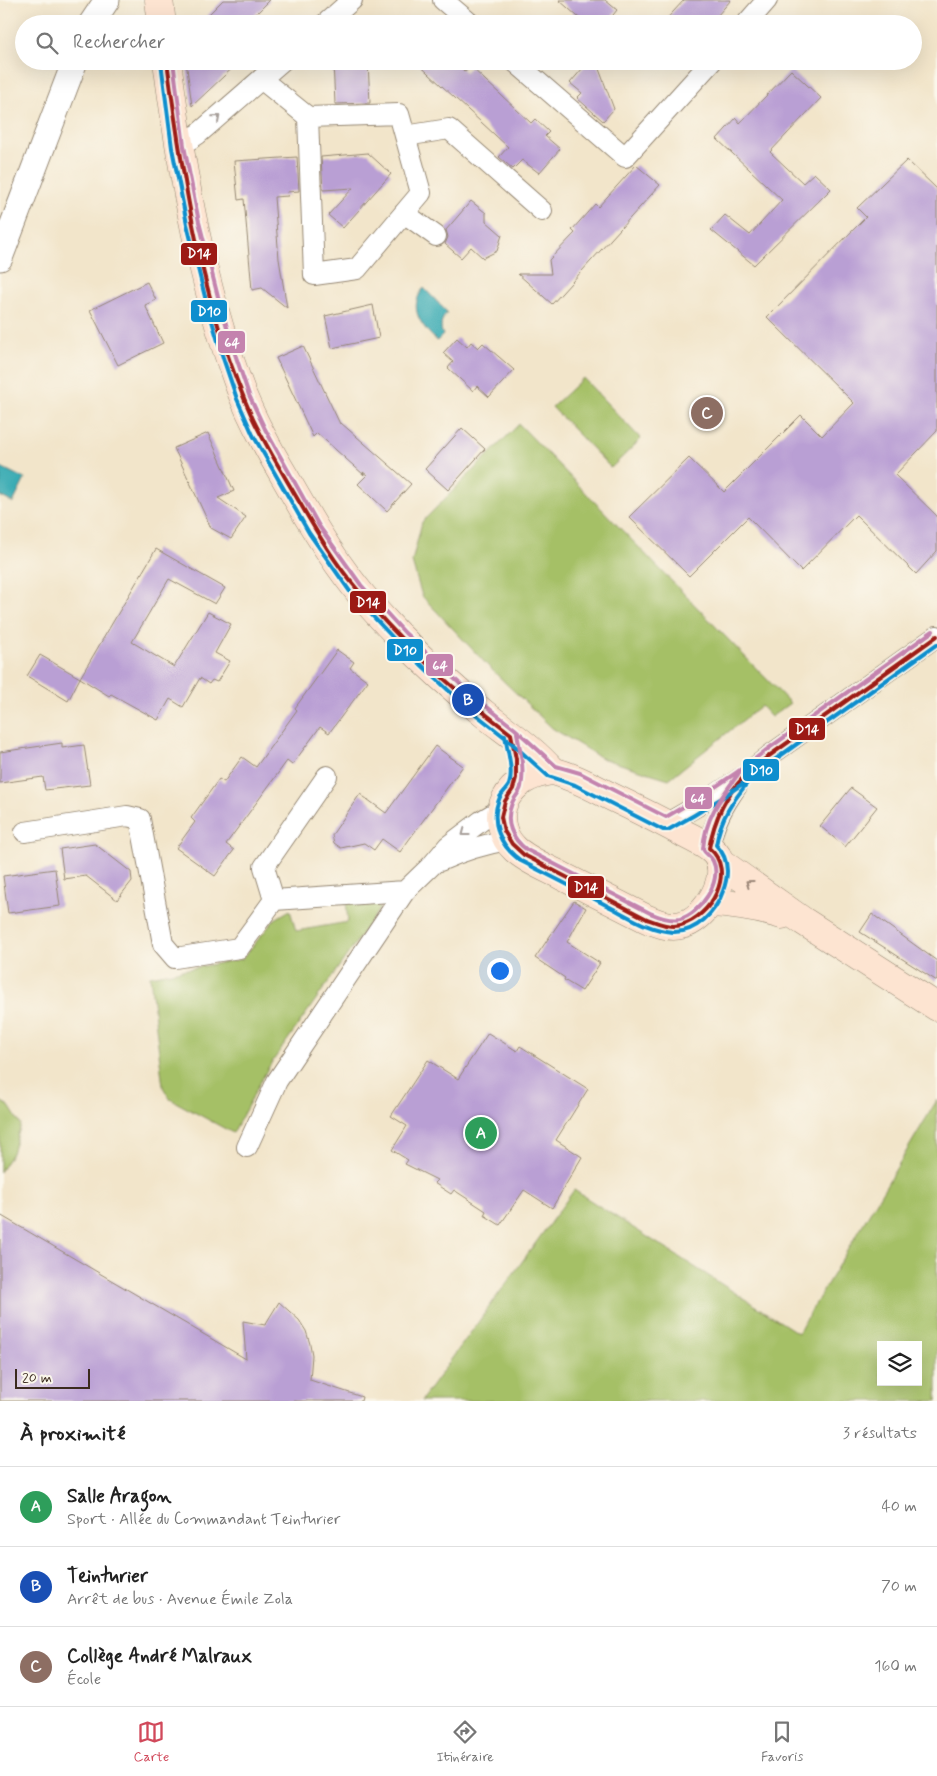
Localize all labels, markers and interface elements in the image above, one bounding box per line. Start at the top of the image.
search box [15,15,922,70]
icon: search [33,29,61,57]
text: Rechercher [73,30,165,55]
one-way arrow [211,115,220,124]
line badge: D14 [180,242,218,266]
text: D14 [187,245,212,263]
line badge: D10 [190,299,228,323]
text: D10 [197,303,221,321]
line badge: 64 [217,330,246,354]
text: 64 [224,334,240,352]
pin: C [691,394,723,432]
line badge: D14 [349,590,387,614]
text: D14 [356,594,381,612]
line badge: D10 [386,638,424,662]
text: D10 [393,642,417,660]
line badge: 64 [425,653,454,677]
text: 64 [432,657,448,675]
pin: B [452,681,484,719]
line badge: D14 [788,717,826,741]
text: D14 [795,721,820,739]
line badge: D10 [742,758,780,782]
text: D10 [749,762,773,780]
line badge: 64 [684,786,713,810]
text: 64 [690,790,706,808]
one-way arrow [462,828,471,836]
line badge: D14 [567,875,605,899]
text: D14 [574,879,599,897]
one-way arrow [745,880,755,889]
your location [487,958,513,984]
pin: A [465,1114,497,1152]
map controls [877,1341,922,1386]
button: layers [877,1341,922,1386]
scale bar [15,1366,90,1389]
text: 20 m [22,1369,52,1387]
text: À proximité [20,1420,126,1448]
text: 3 résultats [843,1423,917,1444]
text: Salle Aragon [67,1484,171,1509]
text: A [31,1496,41,1517]
text: 40 m [881,1496,917,1517]
text: Sport · Allée du Commandant Teinturier [67,1509,340,1530]
text: Teinturier [67,1564,148,1589]
text: B [31,1576,41,1597]
text: 70 m [881,1576,917,1597]
text: Arrêt de bus · Avenue Émile Zola [67,1589,293,1610]
text: Collège André Malraux [67,1644,252,1669]
text: C [30,1656,42,1677]
text: 160 m [874,1656,917,1677]
text: École [67,1669,101,1690]
tab: Carte [134,1718,169,1766]
tab: Itinéraire [436,1718,494,1766]
tab: Favoris [761,1718,803,1766]

